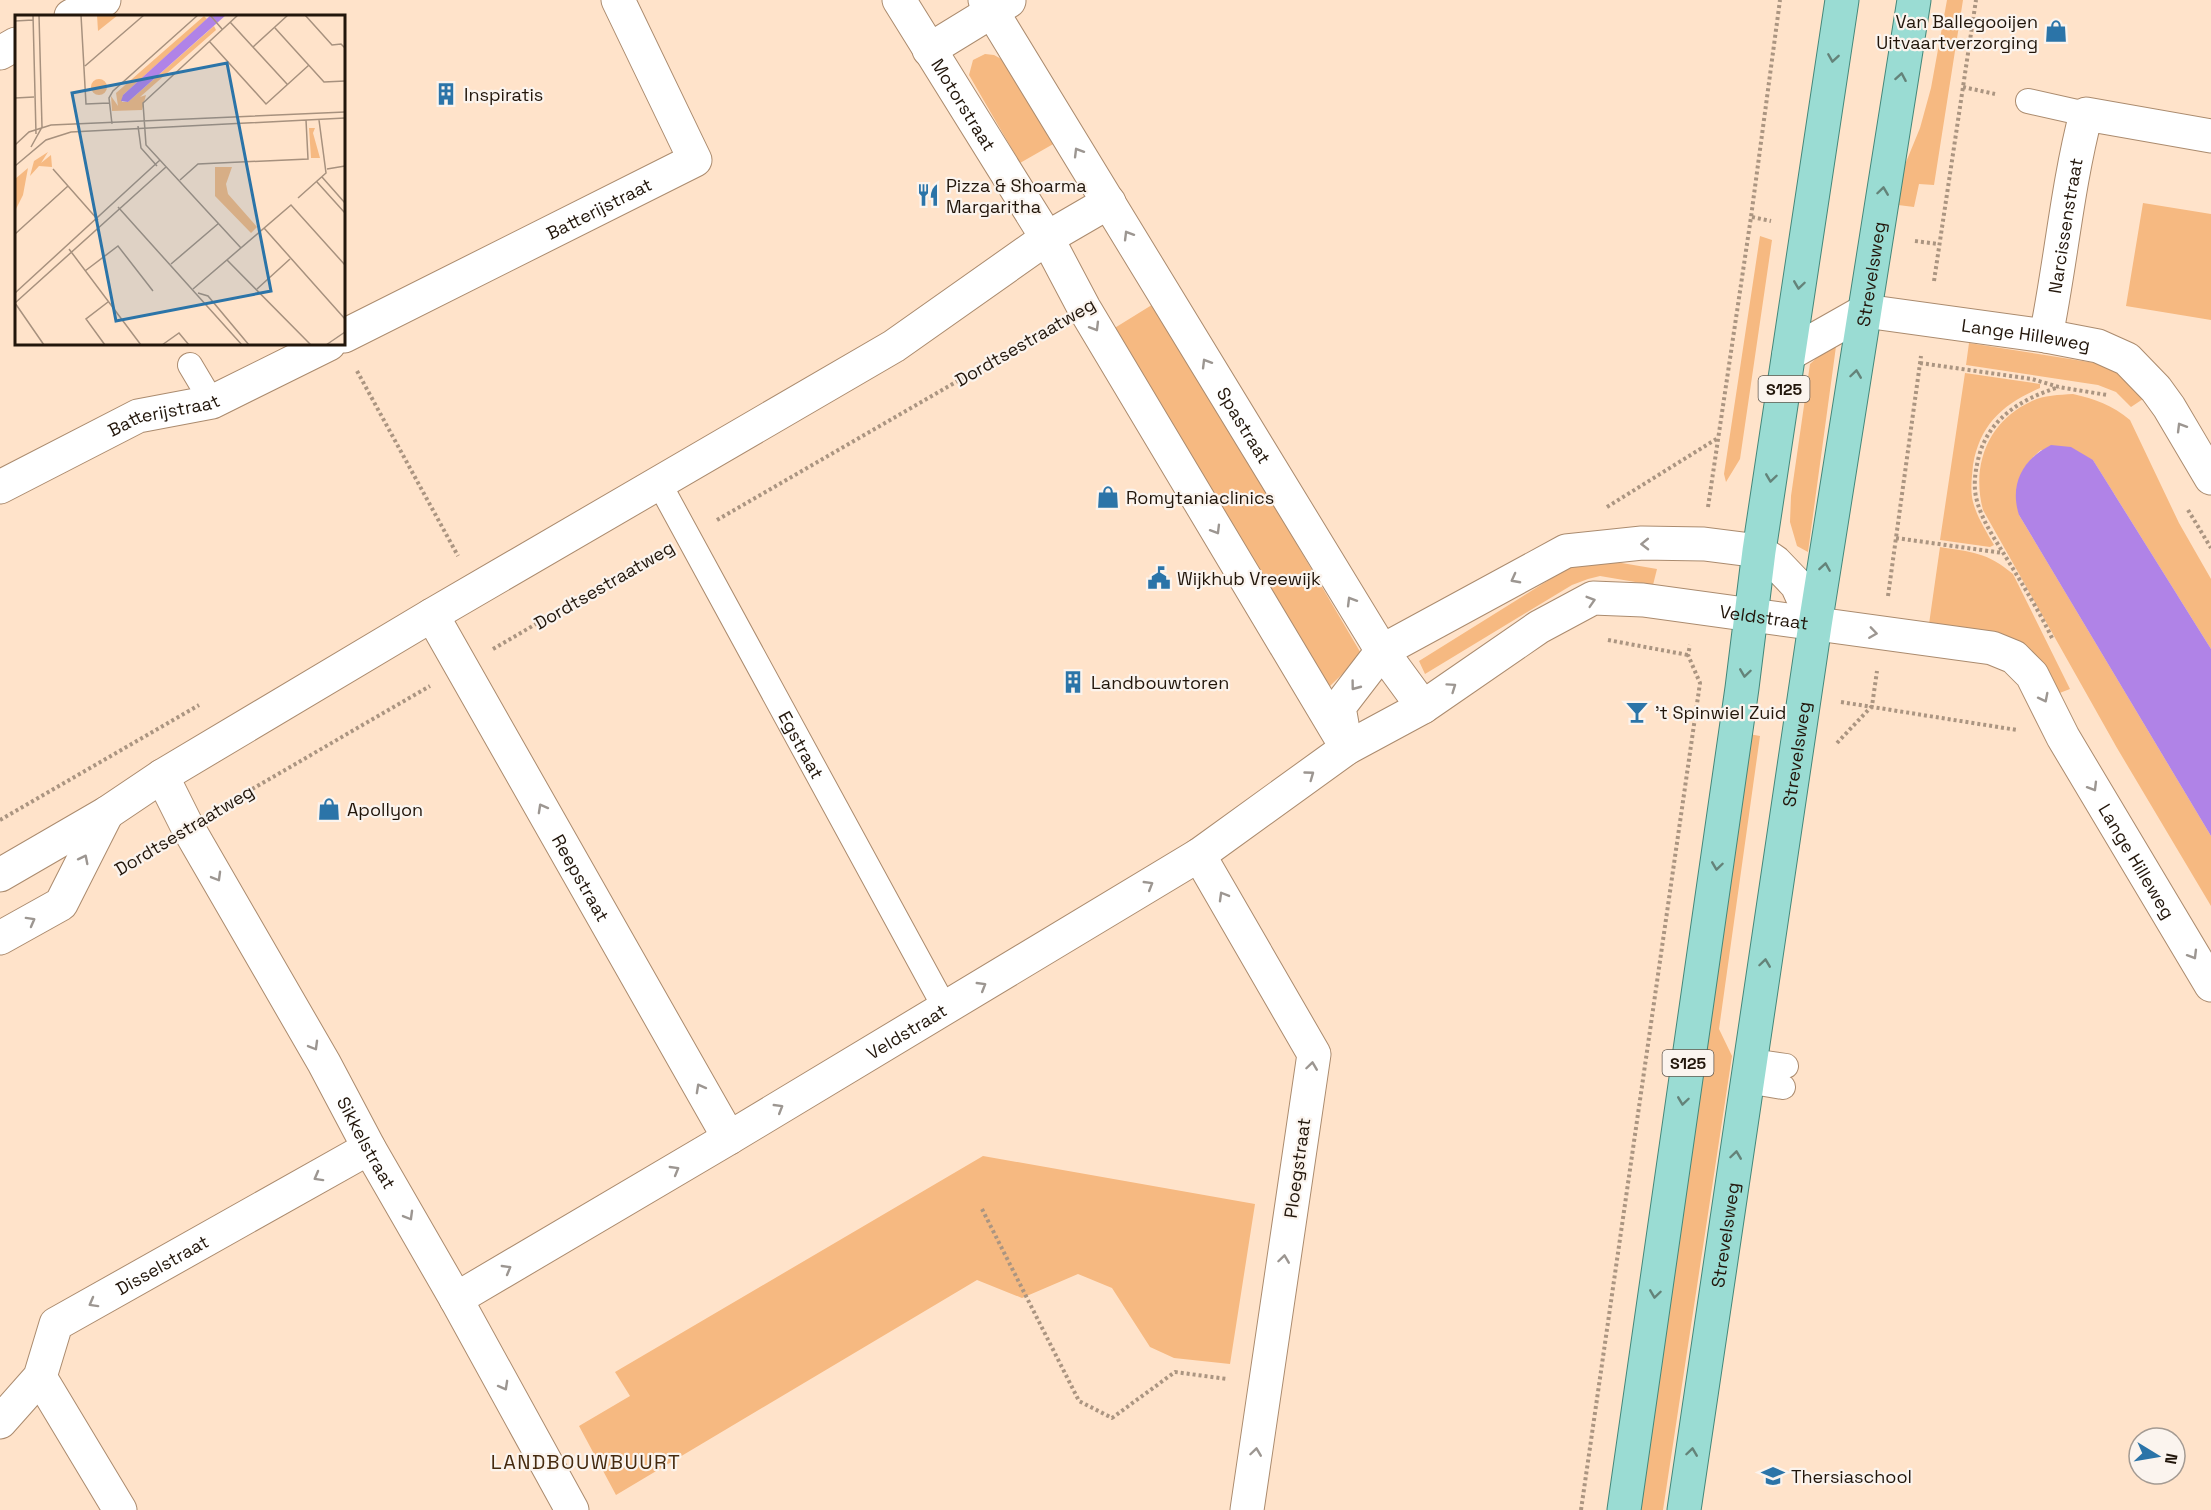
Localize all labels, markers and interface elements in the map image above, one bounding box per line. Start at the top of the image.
place label: Van Ballegooijen Uitvaartverzorging [1876,10,2038,54]
inset map [15,15,345,345]
shop icon: Van Ballegooijen Uitvaartverzorging [2043,18,2069,44]
one-way arrow [1828,53,1840,62]
street label: Motorstraat [927,54,1001,155]
one-way arrow [1894,72,1907,82]
building icon: Inspiratis [433,81,459,107]
place label: Inspiratis [464,83,543,106]
one-way arrow [1074,148,1086,158]
street label: Narcissenstraat [2042,156,2087,295]
street label: Batterijstraat [542,172,655,244]
place label: Pizza & Shoarma Margaritha [946,174,1087,218]
restaurant icon: Pizza & Shoarma Margaritha [915,182,941,208]
one-way arrow [1877,186,1889,195]
street label: Strevelsweg [1851,220,1890,328]
one-way arrow [1124,231,1136,241]
one-way arrow [1793,281,1805,290]
street label: Dordtsestraatweg [951,292,1099,392]
street label: Lange Hilleweg [1960,313,2092,356]
one-way arrow [1088,321,1099,331]
one-way arrow [1201,359,1213,369]
one-way arrow [1849,370,1861,379]
road number: S125 [1758,376,1810,402]
street label: Spastraat [1212,383,1276,468]
street label: Batterijstraat [104,389,223,441]
one-way arrow [2177,423,2189,433]
one-way arrow [1766,474,1778,483]
shop icon: Romytaniaclinics [1095,484,1121,510]
place label: Romytaniaclinics [1126,486,1274,509]
one-way arrow [1209,524,1221,534]
street label: Dordtsestraatweg [530,535,678,635]
one-way arrow [1641,537,1650,550]
one-way arrow [1818,562,1831,572]
public building icon: Wijkhub Vreewijk [1146,565,1172,591]
place label: Wijkhub Vreewijk [1177,567,1321,590]
one-way arrow [1510,572,1521,583]
one-way arrow [1585,596,1596,608]
one-way arrow [1347,597,1359,607]
street label: Veldstraat [1718,599,1810,634]
one-way arrow [1869,626,1878,638]
building icon: Landbouwtoren [1060,669,1086,695]
one-way arrow [1739,669,1751,678]
place label: Landbouwtoren [1091,671,1229,694]
one-way arrow [1351,679,1362,690]
one-way arrow [1445,683,1456,694]
one-way arrow [2036,692,2048,703]
bar icon: 't Spinwiel Zuid [1624,699,1650,725]
street label: Strevelsweg [1777,700,1815,809]
place label: 't Spinwiel Zuid [1655,701,1786,724]
street label: Egstraat [774,707,829,783]
one-way arrow [1303,771,1314,782]
street label: Dordtsestraatweg [110,779,258,881]
one-way arrow [2086,781,2097,791]
shop icon: Apollyon [316,796,342,822]
place label: Apollyon [347,798,423,821]
street label: Lange Hilleweg [2094,799,2180,923]
one-way arrow [538,804,549,814]
street label: Reepstraat [547,830,615,925]
one-way arrow [77,854,88,865]
one-way arrow [1711,862,1723,871]
one-way arrow [209,871,221,881]
one-way arrow [1143,881,1153,893]
one-way arrow [1219,892,1230,902]
one-way arrow [24,917,35,928]
one-way arrow [2185,949,2197,959]
one-way arrow [1759,958,1771,967]
one-way arrow [976,982,986,993]
street label: Veldstraat [862,998,951,1064]
one-way arrow [307,1040,318,1050]
road number: S125 [1662,1050,1714,1076]
one-way arrow [1306,1062,1318,1071]
one-way arrow [696,1083,707,1094]
street label: Sikkelstraat [332,1092,401,1193]
one-way arrow [1677,1096,1689,1106]
one-way arrow [773,1104,783,1116]
street label: Ploegstraat [1279,1116,1315,1220]
one-way arrow [1730,1151,1742,1160]
one-way arrow [669,1166,679,1178]
one-way arrow [314,1169,324,1181]
street label: Strevelsweg [1706,1181,1744,1289]
one-way arrow [401,1210,413,1220]
street label: Disselstraat [111,1229,212,1300]
one-way arrow [1277,1255,1289,1264]
one-way arrow [501,1265,511,1277]
one-way arrow [1650,1289,1662,1299]
one-way arrow [89,1296,99,1308]
one-way arrow [497,1380,508,1391]
north arrow [2127,1426,2187,1486]
one-way arrow [1249,1448,1261,1457]
one-way arrow [1686,1448,1698,1457]
district label: LANDBOUWBUURT [491,1449,681,1475]
text: N [2160,1451,2183,1466]
school or university icon: Thersiaschool [1760,1463,1786,1489]
place label: Thersiaschool [1791,1465,1912,1488]

